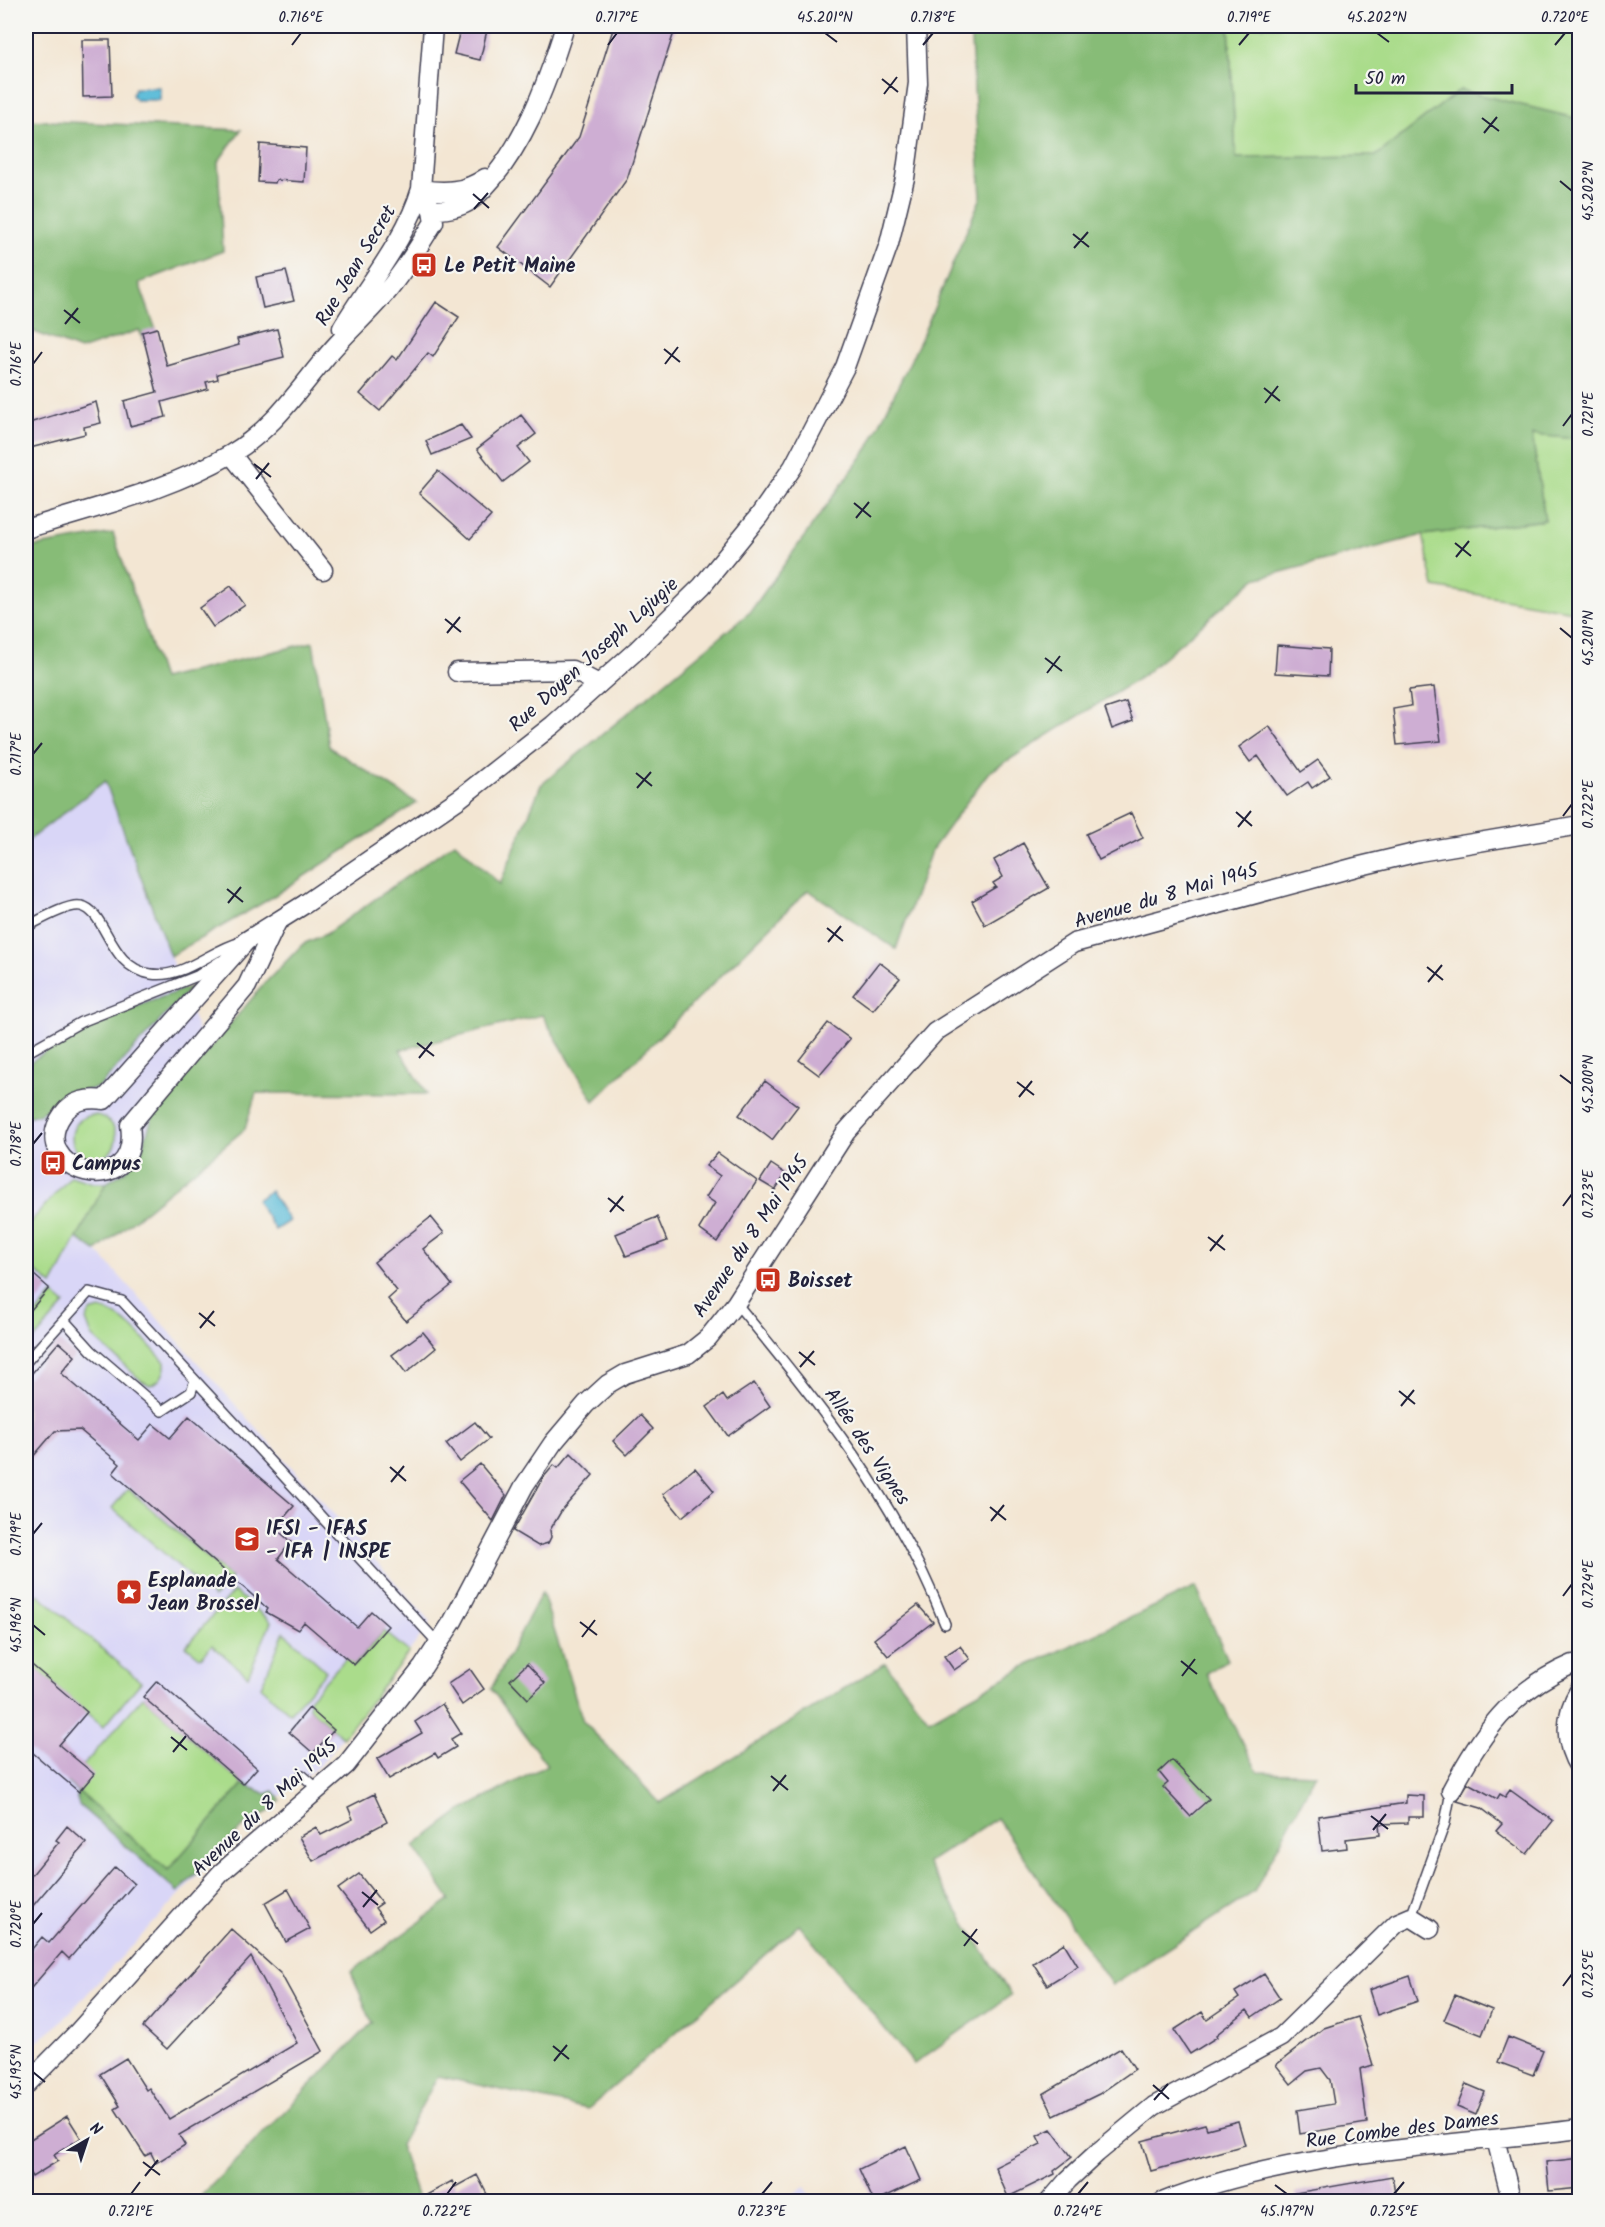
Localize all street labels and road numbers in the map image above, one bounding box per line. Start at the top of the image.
street label: Rue Jean Secret [308,199,406,333]
street label: Rue Doyen Joseph Lajugie [502,570,687,741]
street label: Avenue du 8 Mai 1945 [1071,855,1264,939]
street label: Avenue du 8 Mai 1945 [685,1148,819,1325]
street label: Allée des Vignes [815,1382,918,1513]
street label: Avenue du 8 Mai 1945 [185,1731,347,1885]
street label: Rue Combe des Dames [1304,2103,1501,2159]

